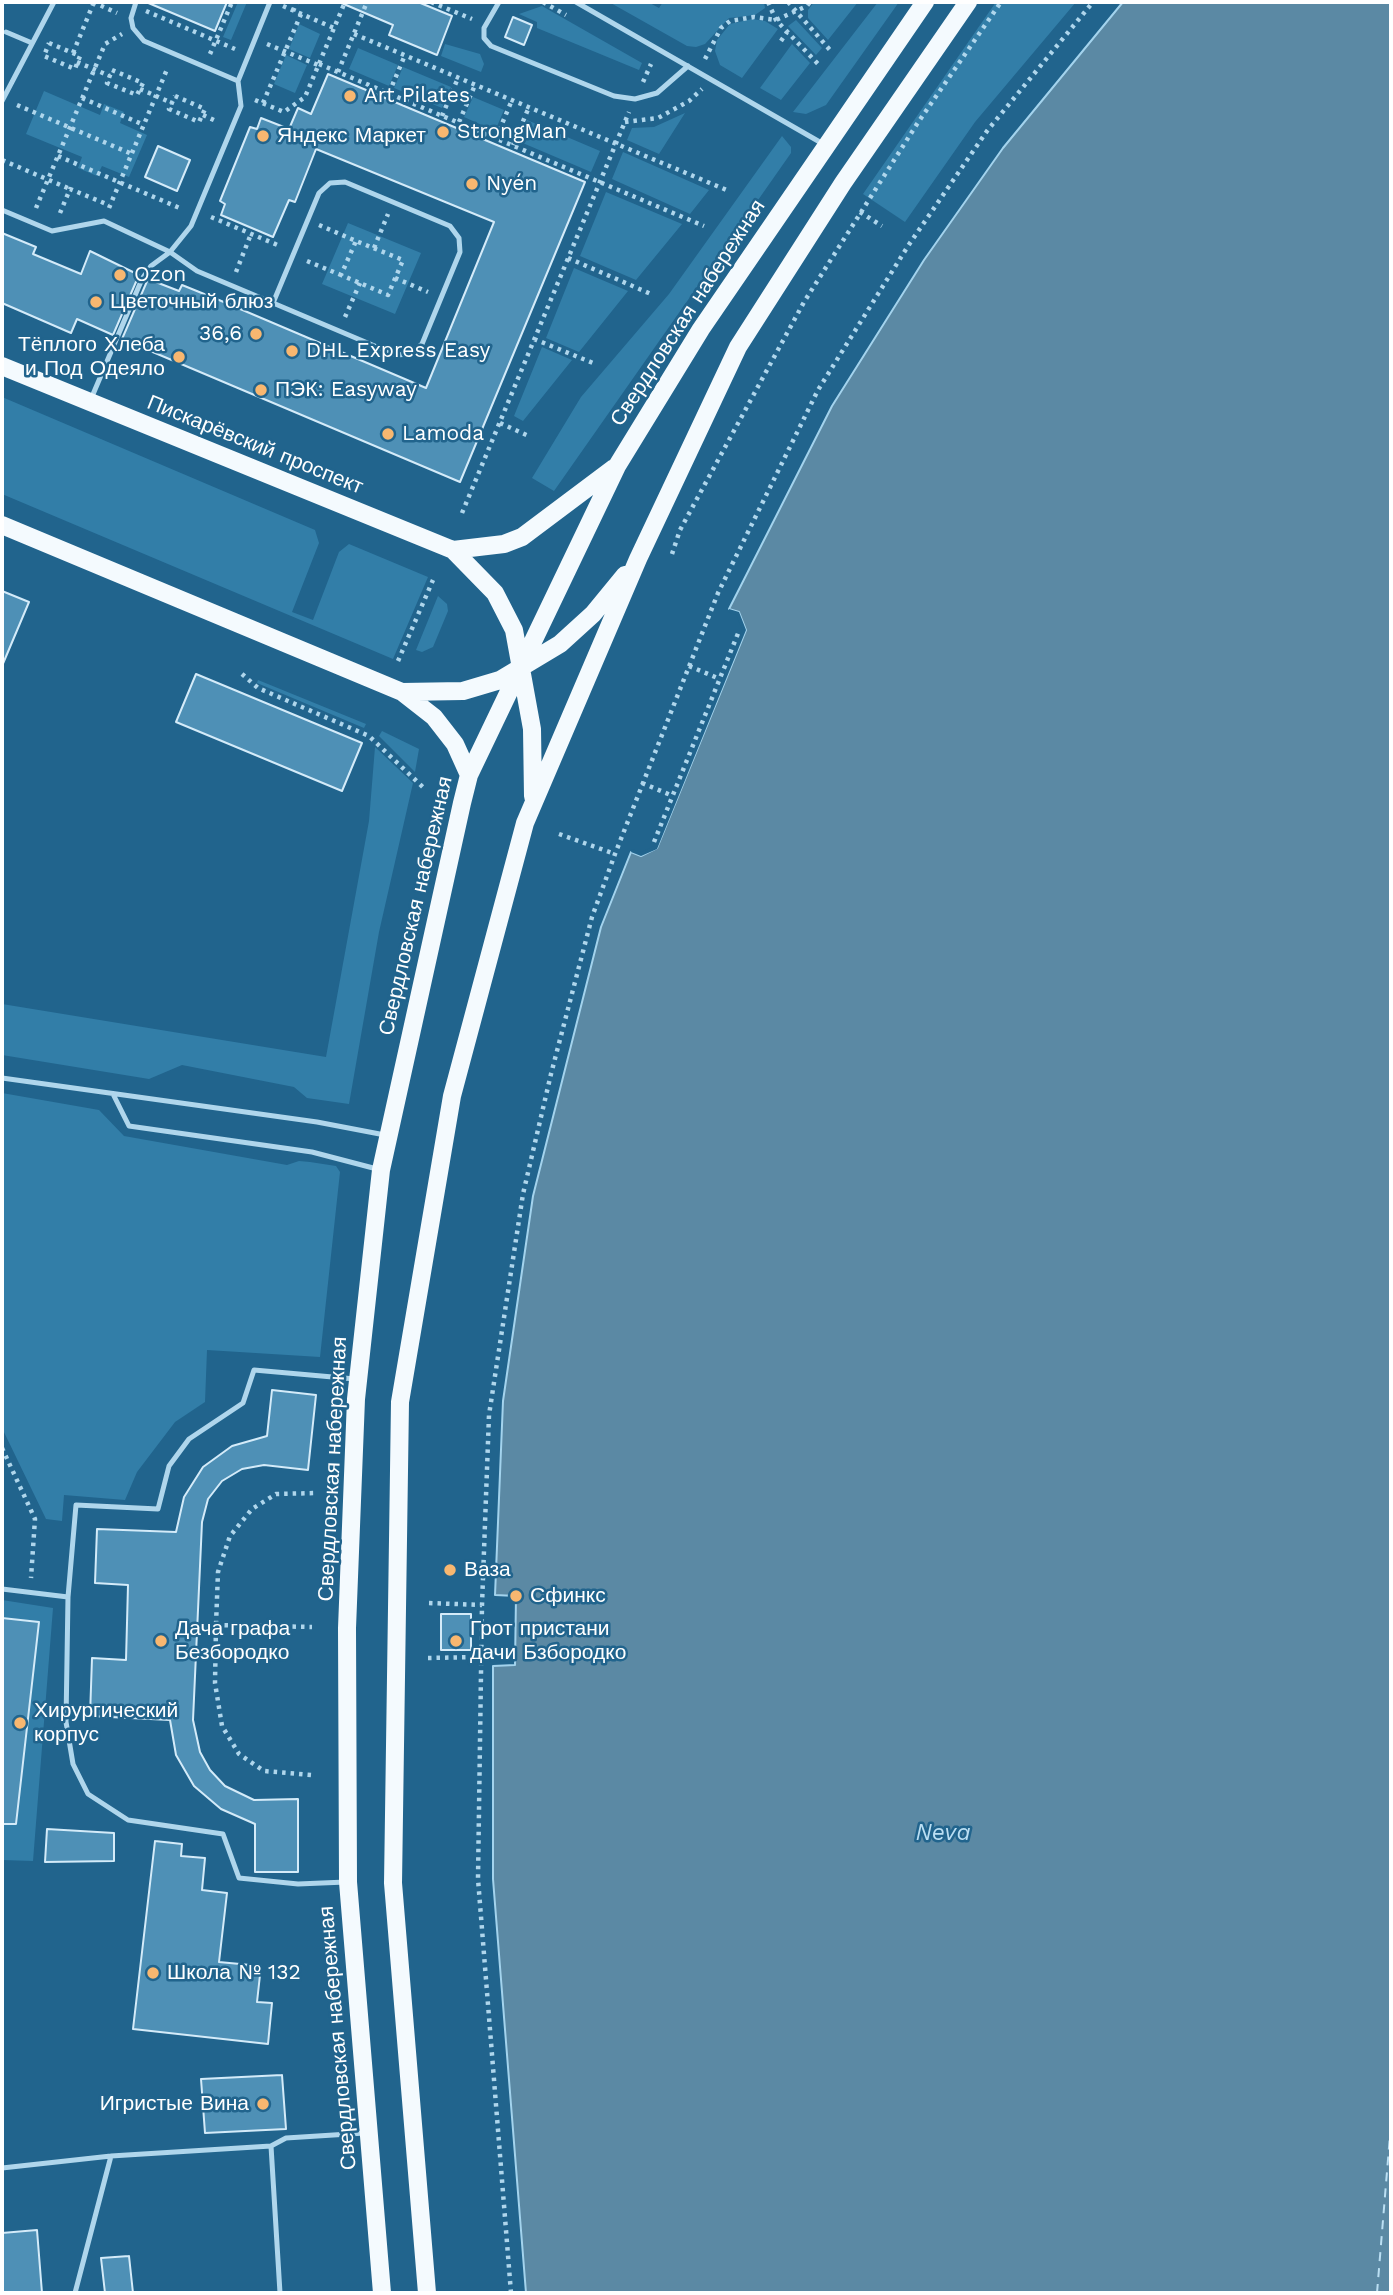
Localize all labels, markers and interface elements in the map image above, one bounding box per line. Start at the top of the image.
place label: Art Pilates [364,83,470,109]
marker: Art Pilates [342,88,358,104]
place label: StrongMan [457,119,567,145]
place label: Яндекс Маркет [277,123,426,149]
marker: StrongMan [435,124,451,140]
marker: Яндекс Маркет [255,128,271,144]
place label: Nyén [486,171,537,197]
marker: Nyén [464,176,480,192]
street label: Свердловская набережная [605,195,771,431]
place label: Ozon [134,262,186,288]
marker: Ozon [112,267,128,283]
place label: Цветочный блюз [110,289,273,315]
marker: Цветочный блюз [88,294,104,310]
place label: 36,6 [199,321,242,347]
marker: 36,6 [248,326,264,342]
place label: Тёплого Хлеба и Под Одеяло [18,332,165,382]
place label: DHL Express Easy [306,338,490,364]
marker: DHL Express Easy [284,343,300,359]
marker: Тёплого Хлеба и Под Одеяло [171,349,187,365]
place label: ПЭК: Easyway [275,377,417,403]
marker: ПЭК: Easyway [253,382,269,398]
street label: Пискарёвский проспект [143,390,367,500]
place label: Lamoda [402,421,484,447]
marker: Lamoda [380,426,396,442]
street label: Свердловская набережная [374,774,458,1038]
street label: Свердловская набережная [313,1336,353,1602]
place label: Ваза [464,1557,511,1583]
marker: Ваза [442,1562,458,1578]
place label: Сфинкс [530,1583,606,1609]
marker: Сфинкс [508,1588,524,1604]
place label: Дача графа Безбородко [175,1616,290,1666]
place label: Грот пристани дачи Бзбородко [470,1616,626,1666]
marker: Дача графа Безбородко [153,1633,169,1649]
marker: Грот пристани дачи Бзбородко [448,1633,464,1649]
place label: Хирургический корпус [34,1698,178,1748]
marker: Хирургический корпус [12,1715,28,1731]
water label: Neva [915,1819,971,1847]
street label: Свердловская набережная [314,1905,362,2171]
place label: Школа № 132 [167,1960,301,1986]
marker: Школа № 132 [145,1965,161,1981]
place label: Игристые Вина [100,2091,249,2117]
marker: Игристые Вина [255,2096,271,2112]

